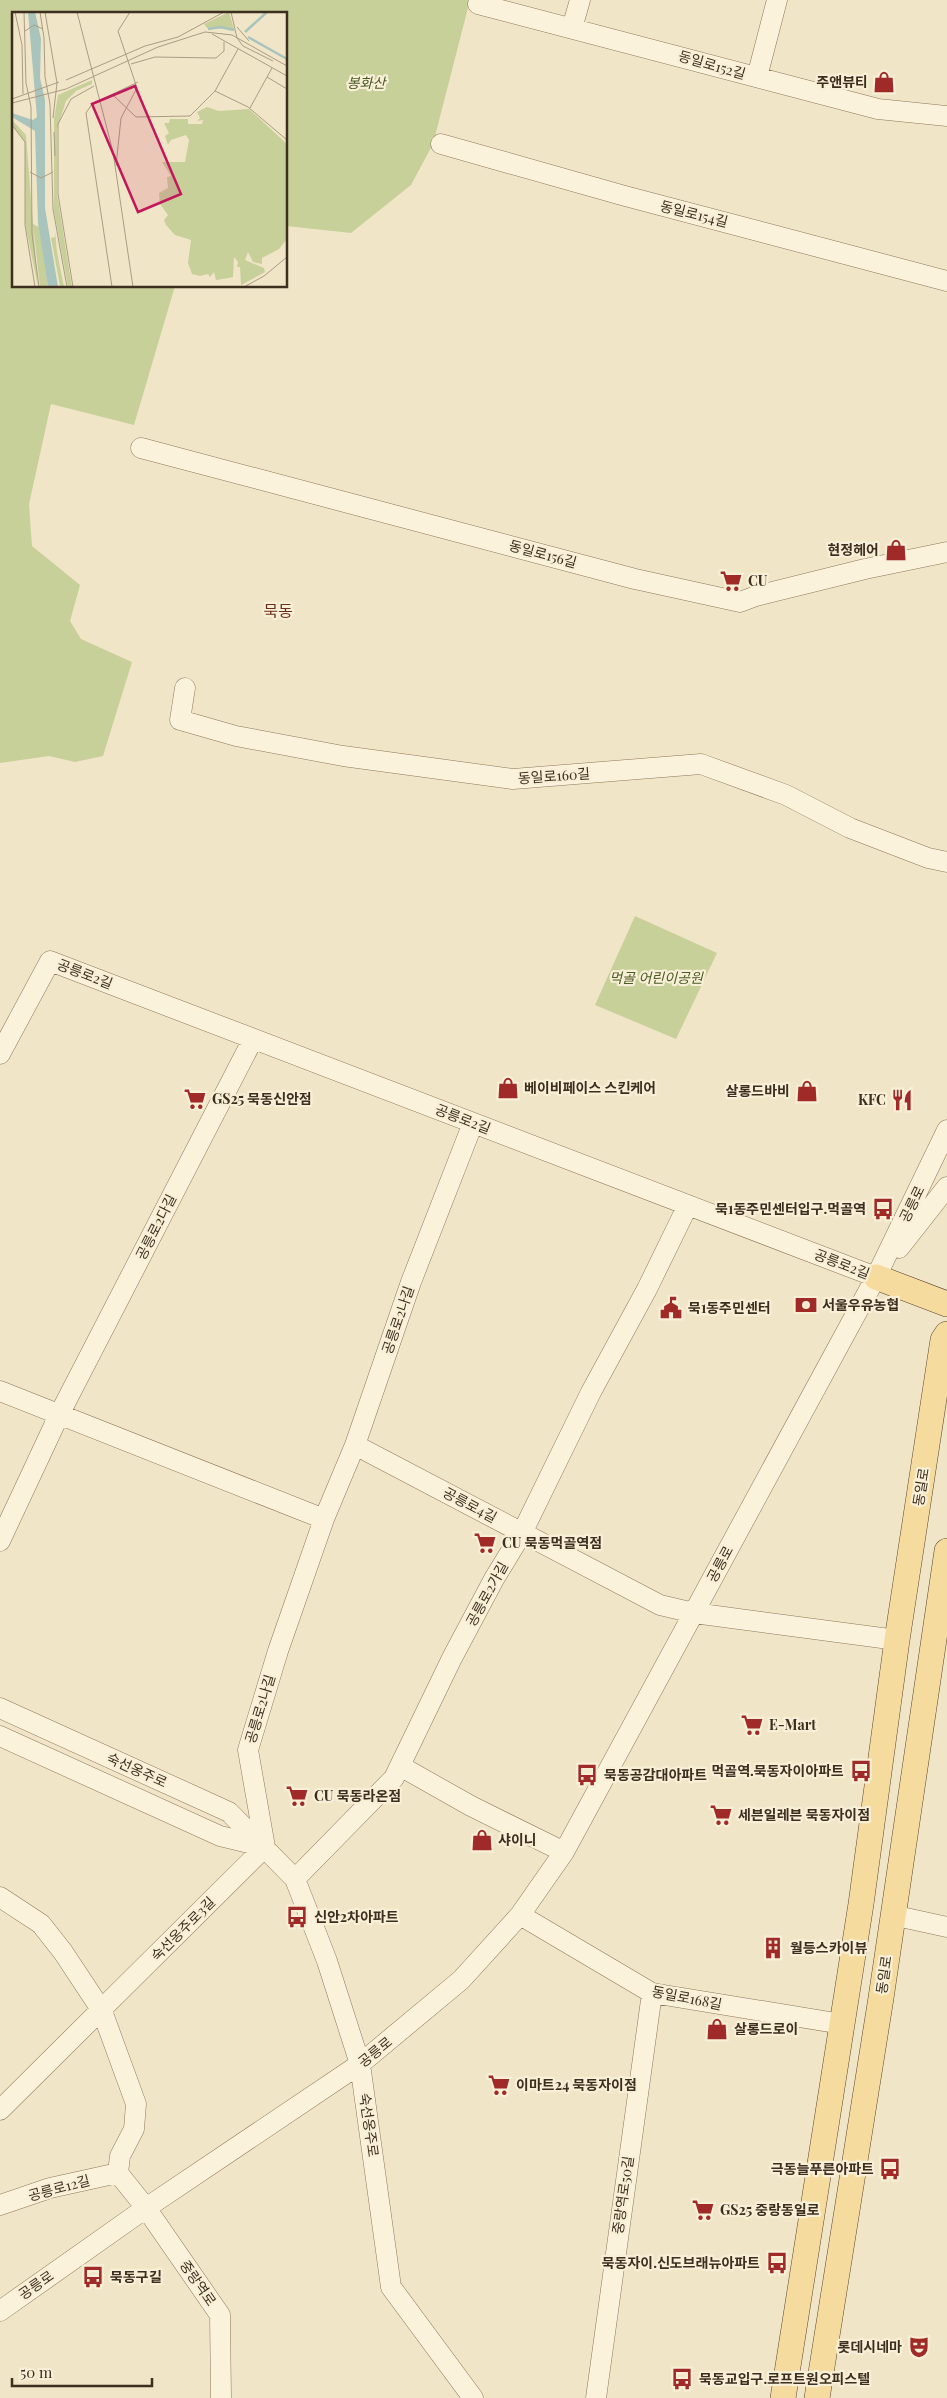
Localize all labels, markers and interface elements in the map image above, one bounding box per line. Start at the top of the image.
inset map [12,12,288,288]
street label: 동일로152길 [676,46,748,83]
shop icon: 주앤뷰티 [871,69,897,95]
place label: 주앤뷰티 [816,72,868,91]
park label: 봉화산 [347,73,387,92]
street label: 동일로154길 [658,196,730,231]
street label: 동일로156길 [507,535,579,572]
shop icon: 현정헤어 [883,537,909,563]
place label: 현정헤어 [827,540,879,559]
supermarket icon: CU [718,568,744,594]
place label: CU [748,571,768,590]
district label: 묵동 [263,600,293,621]
street label: 동일로160길 [517,764,591,788]
street label: 공릉로2길 [55,954,116,993]
park label: 먹골 어린이공원 [609,968,704,987]
shop icon: 베이비페이스 스킨케어 [495,1075,521,1101]
place label: 베이비페이스 스킨케어 [524,1078,656,1097]
shop icon: 살롱드바비 [794,1078,820,1104]
place label: 살롱드바비 [726,1081,790,1100]
supermarket icon: GS25 묵동신안점 [182,1086,208,1112]
restaurant icon: KFC [889,1087,915,1113]
place label: GS25 묵동신안점 [212,1089,312,1108]
place label: KFC [858,1090,886,1109]
street label: 공릉로2길 [433,1099,494,1138]
street label: 공릉로 [895,1182,929,1225]
street label: 공릉로2다길 [131,1191,180,1263]
bus stop icon: 묵1동주민센터입구.먹골역 [870,1196,896,1222]
place label: 묵1동주민센터입구.먹골역 [715,1199,866,1218]
street label: 공릉로2길 [812,1244,873,1283]
street label: 공릉로2나길 [377,1283,418,1357]
bank icon: 서울우유농협 [793,1292,819,1318]
public building icon: 묵1동주민센터 [658,1295,684,1321]
place label: 서울우유농협 [822,1295,899,1314]
place label: 묵1동주민센터 [688,1298,771,1317]
street label: 동일로 [908,1466,933,1507]
street label: 공릉로4길 [440,1482,500,1527]
supermarket icon: CU 묵동먹골역점 [472,1530,498,1556]
place label: CU 묵동먹골역점 [502,1533,602,1552]
street label: 공릉로 [702,1542,737,1585]
street label: 공릉로2가길 [461,1558,512,1629]
street label: 공릉로2나길 [240,1672,279,1746]
supermarket icon: E-Mart [739,1712,765,1738]
place label: E-Mart [769,1715,816,1734]
street label: 숙선옹주로 [104,1748,171,1791]
bus stop icon: 먹골역.묵동자이아파트 [848,1758,874,1784]
place label: 먹골역.묵동자이아파트 [711,1761,844,1780]
bus stop icon: 묵동공감대아파트 [574,1762,600,1788]
place label: 묵동공감대아파트 [604,1765,707,1784]
supermarket icon: CU 묵동라온점 [284,1783,310,1809]
place label: CU 묵동라온점 [314,1786,401,1805]
supermarket icon: 세븐일레븐 묵동자이점 [708,1802,734,1828]
place label: 세븐일레븐 묵동자이점 [738,1805,870,1824]
shop icon: 샤이니 [469,1827,495,1853]
place label: 샤이니 [498,1830,537,1849]
street label: 숙선옹주로3길 [146,1892,219,1965]
bus stop icon: 신안2차아파트 [284,1904,310,1930]
place label: 신안2차아파트 [314,1907,399,1926]
building icon: 월등스카이뷰 [760,1935,786,1961]
place label: 월등스카이뷰 [790,1938,867,1957]
street label: 동일로 [871,1954,896,1995]
street label: 동일로168길 [650,1981,724,2014]
shop icon: 살롱드로이 [704,2016,730,2042]
place label: 살롱드로이 [734,2019,798,2038]
street label: 공릉로 [354,2032,396,2071]
supermarket icon: 이마트24 묵동자이점 [486,2072,512,2098]
place label: 이마트24 묵동자이점 [516,2075,637,2094]
street label: 숙선옹주로 [356,2092,383,2158]
street label: 중랑역로50길 [608,2155,637,2235]
bus stop icon: 극동늘푸른아파트 [877,2156,903,2182]
place label: 극동늘푸른아파트 [771,2159,874,2178]
street label: 공릉로12길 [26,2170,92,2205]
supermarket icon: GS25 중랑동일로 [690,2197,716,2223]
place label: GS25 중랑동일로 [720,2200,820,2219]
bus stop icon: 묵동자이.신도브래뉴아파트 [764,2250,790,2276]
place label: 묵동자이.신도브래뉴아파트 [602,2253,760,2272]
street label: 중랑역로 [176,2256,221,2309]
bus stop icon: 묵동구길 [80,2264,106,2290]
street label: 공릉로 [14,2266,57,2303]
place label: 묵동구길 [110,2267,162,2286]
theatre icon: 롯데시네마 [906,2334,932,2360]
place label: 롯데시네마 [838,2337,902,2356]
scale bar [12,2356,152,2388]
text: 50 m [20,2362,53,2382]
bus stop icon: 묵동교입구.로프트원오피스텔 [669,2366,695,2392]
place label: 묵동교입구.로프트원오피스텔 [699,2369,870,2388]

